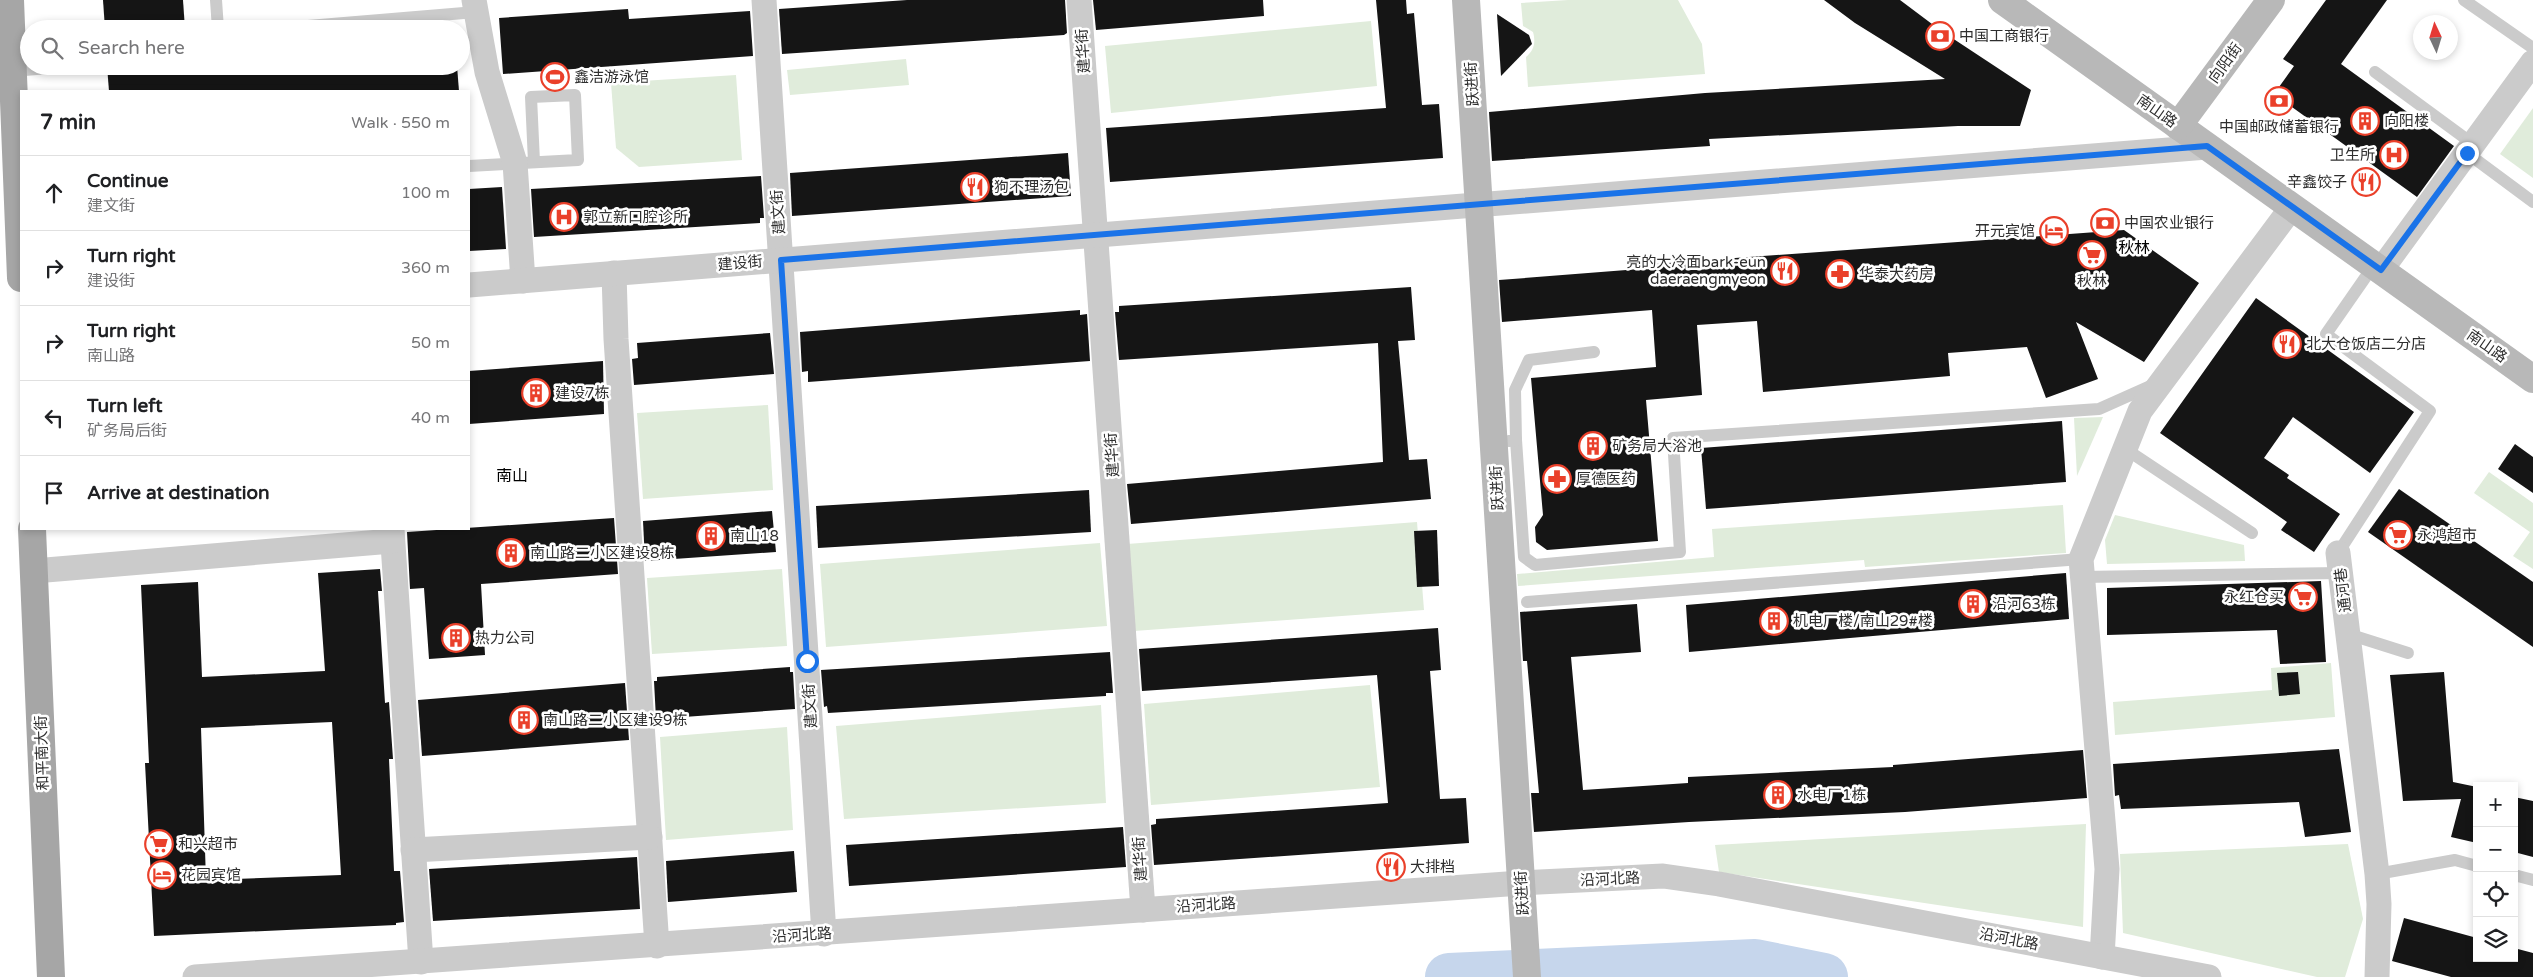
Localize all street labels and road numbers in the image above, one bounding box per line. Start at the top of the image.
street label: 建华街 [1072,28,1094,74]
street label: 向阳街 [2204,40,2246,86]
street label: 跃进街 [1461,61,1483,107]
street label: 南山路 [2133,91,2181,131]
street label: 建文街 [767,189,789,235]
street label: 建设街 [717,252,763,274]
street label: 南山路 [2463,326,2511,366]
street label: 建华街 [1101,432,1123,478]
street label: 跃进街 [1487,465,1507,511]
street label: 通河巷 [2331,567,2355,613]
street label: 建文街 [799,683,821,729]
street label: 和平南大街 [32,715,52,791]
street label: 建华街 [1129,836,1151,882]
street label: 沿河北路 [1580,868,1640,890]
street label: 跃进街 [1511,870,1533,916]
street label: 沿河北路 [1175,894,1237,916]
street label: 沿河北路 [771,924,833,946]
street label: 沿河北路 [1978,924,2040,954]

